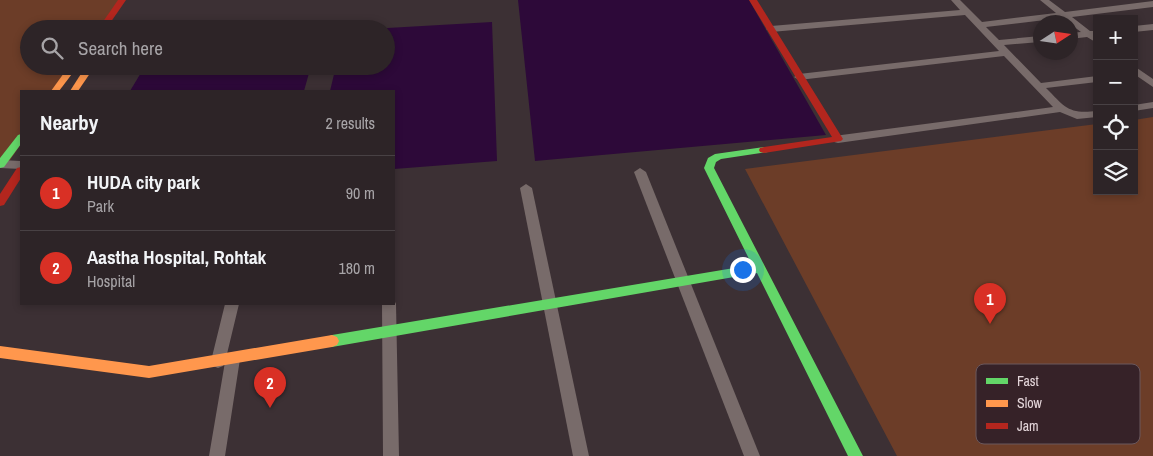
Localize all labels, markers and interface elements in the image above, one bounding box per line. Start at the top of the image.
north arrow [1033,15,1078,60]
map controls [1093,15,1138,195]
button: + [1093,15,1138,60]
search box [20,20,395,75]
icon: search [38,34,66,62]
text: Search here [78,35,163,61]
button: − [1093,60,1138,105]
button: locate [1093,105,1138,150]
text: Nearby [40,108,98,137]
text: 2 results [325,112,375,134]
button: layers [1093,150,1138,195]
text: HUDA city park [87,169,200,195]
text: 1 [52,182,60,204]
text: 90 m [346,182,375,204]
text: Park [87,195,114,217]
text: Aastha Hospital, Rohtak [87,244,266,270]
text: 2 [52,257,60,279]
text: 180 m [339,257,375,279]
your location [730,257,756,283]
text: Hospital [87,270,135,292]
pin: 1 [974,283,1006,324]
legend [976,364,1140,444]
pin: 2 [254,367,286,408]
text: Fast [1017,372,1039,390]
text: Slow [1017,394,1043,412]
text: Jam [1017,417,1039,435]

